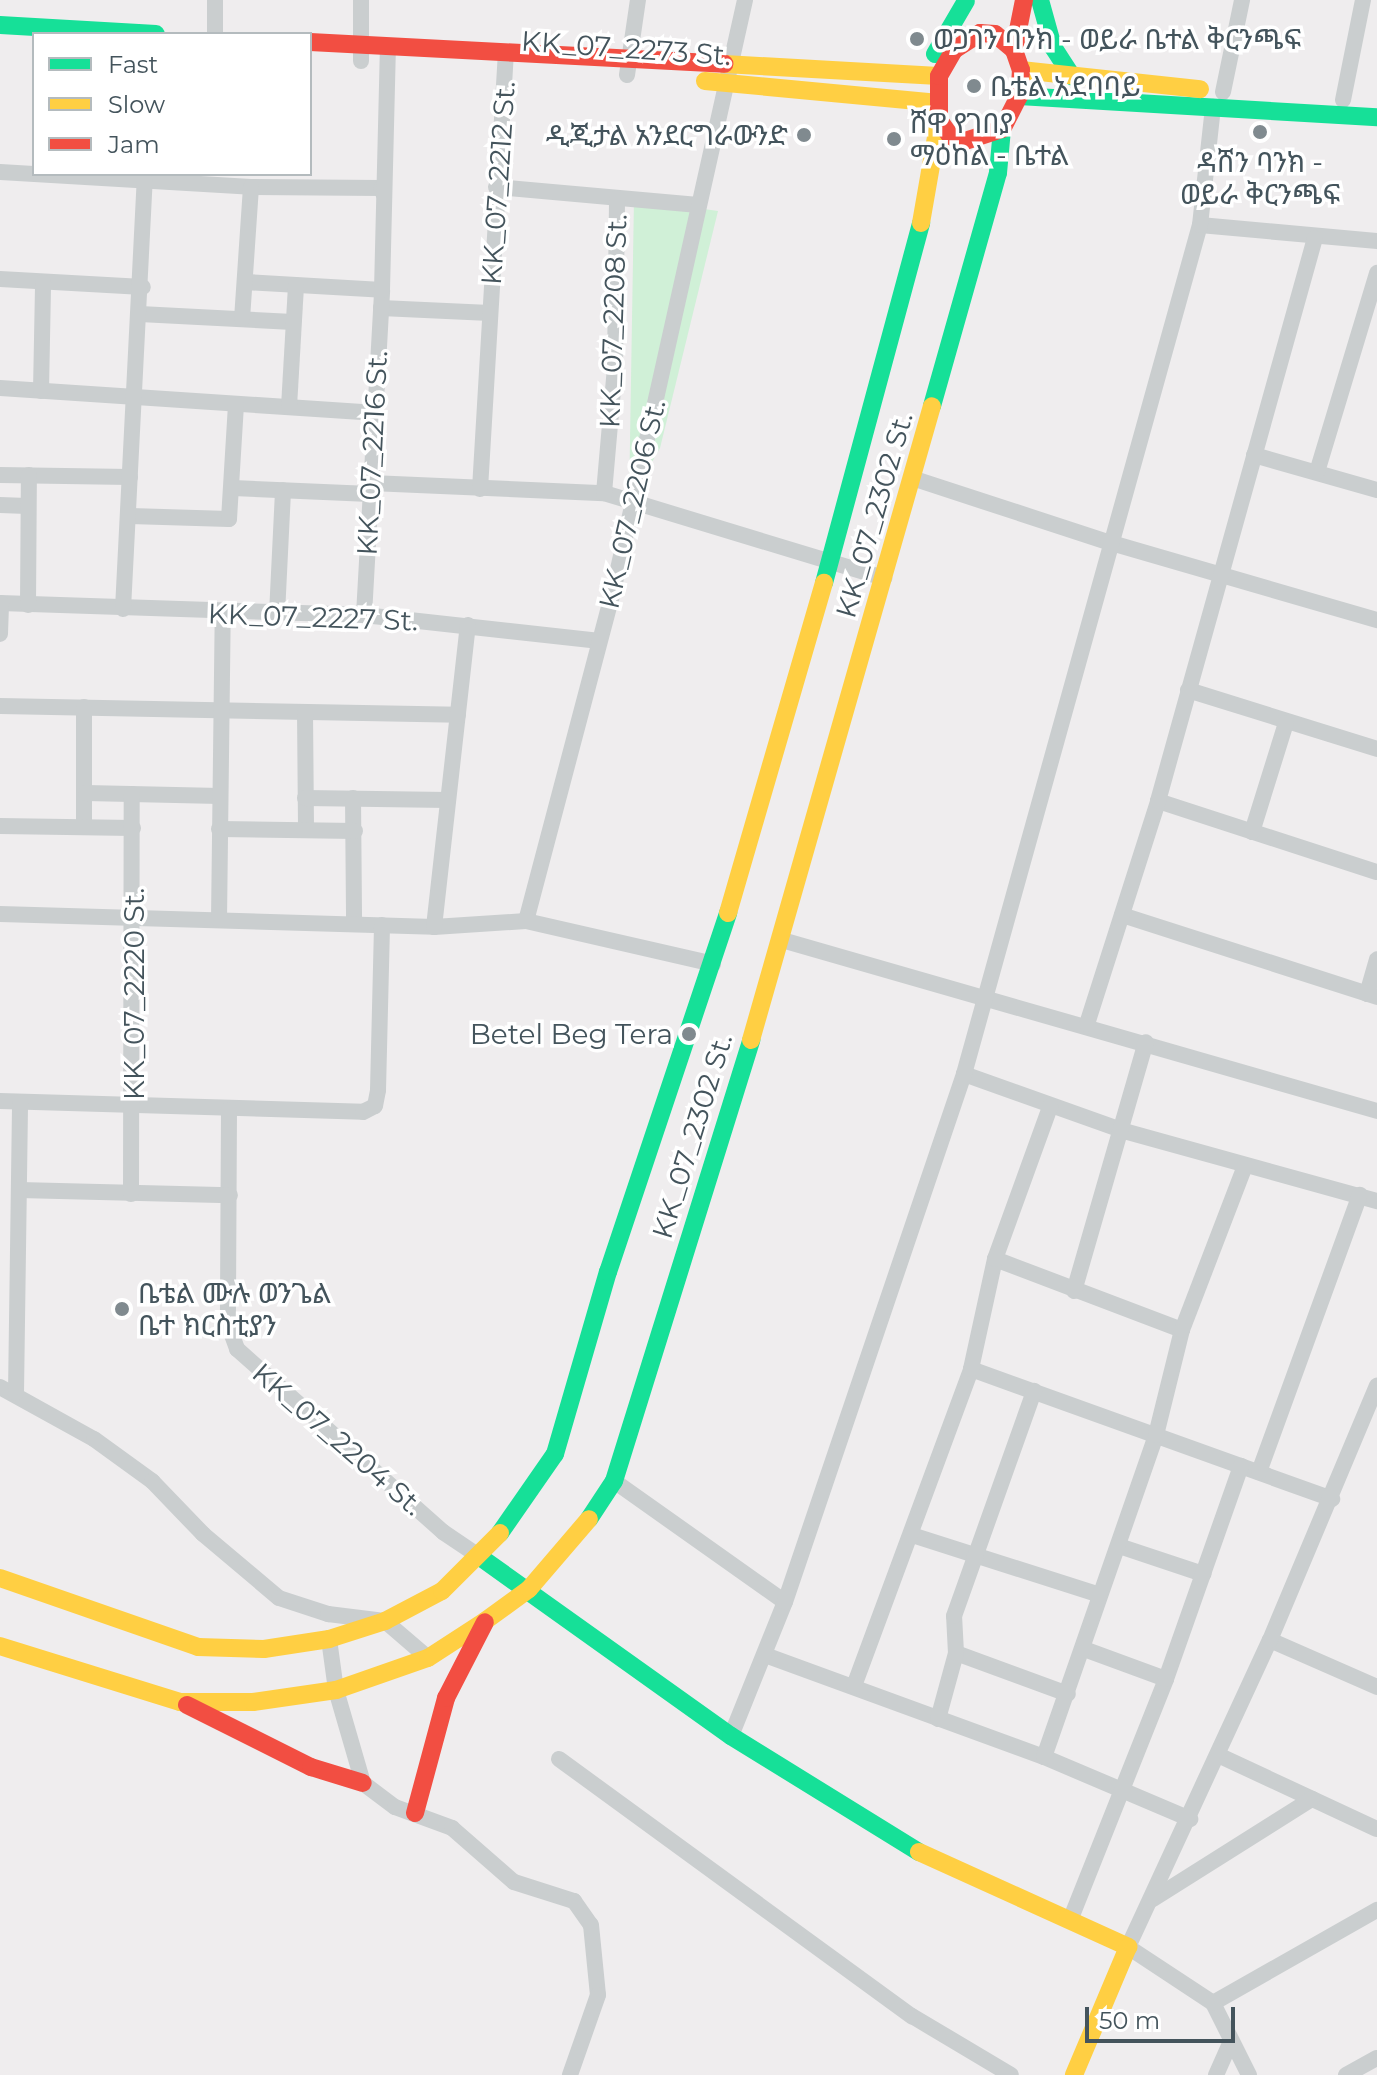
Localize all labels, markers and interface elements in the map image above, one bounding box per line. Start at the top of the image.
place label: ወጋገን ባንክ - ወይራ ቤተል ቅርንጫፍ [933,22,1301,56]
street label: KK_07_2273 St. [520,24,732,72]
marker: ወጋገን ባንክ - ወይራ ቤተል ቅርንጫፍ [908,30,926,48]
legend [32,32,312,176]
text: Fast [108,50,158,79]
place label: ቤቴል አደባባይ [990,69,1141,103]
marker: ቤቴል አደባባይ [965,77,983,95]
street label: KK_07_2212 St. [474,80,522,286]
text: Slow [108,90,165,119]
place label: ሸዋ የገበያ ማዕከል - ቤተል [910,106,1069,172]
place label: ዲጂታል አንደርግራውንድ [546,118,788,152]
marker: ዳሸን ባንክ - ወይራ ቅርንጫፍ [1251,123,1269,141]
marker: ዲጂታል አንደርግራውንድ [795,126,813,144]
text: Jam [108,130,160,159]
marker: ሸዋ የገበያ ማዕከል - ቤተል [885,130,903,148]
place label: ዳሸን ባንክ - ወይራ ቅርንጫፍ [1180,145,1340,211]
street label: KK_07_2208 St. [592,213,634,429]
street label: KK_07_2216 St. [350,350,394,556]
street label: KK_07_2206 St. [592,396,672,612]
street label: KK_07_2302 St. [829,408,919,622]
street label: KK_07_2227 St. [207,597,419,637]
street label: KK_07_2220 St. [117,888,151,1100]
place label: Betel Beg Tera [470,1017,673,1051]
marker: Betel Beg Tera [680,1025,698,1043]
street label: KK_07_2302 St. [645,1030,739,1242]
place label: ቤቴል ሙሉ ወንጌል ቤተ ክርስቲያን [138,1276,331,1342]
marker: ቤቴል ሙሉ ወንጌል ቤተ ክርስቲያን [113,1300,131,1318]
street label: KK_07_2204 St. [246,1356,430,1522]
scale bar [1089,1991,1239,2041]
text: 50 m [1099,2006,1160,2035]

